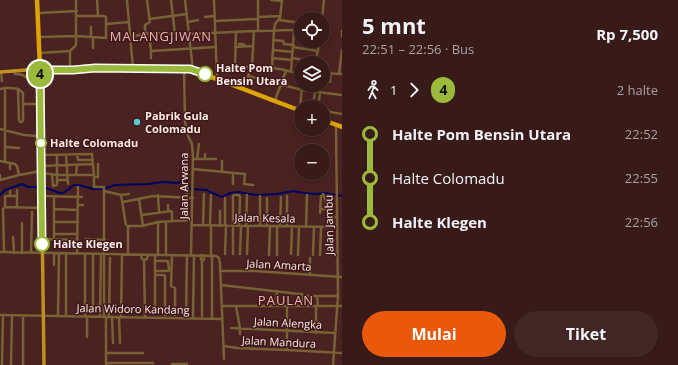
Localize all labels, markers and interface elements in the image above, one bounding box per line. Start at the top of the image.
text: 5 mnt [362,10,426,40]
map controls [294,12,330,180]
button: locate [294,12,330,48]
text: Rp 7,500 [596,24,658,44]
district label: MALANGJIWAN [110,27,212,45]
text: 22:51 – 22:56 · Bus [362,40,474,58]
button: layers [294,56,330,92]
place label: Halte Pom Bensin Utara [216,60,287,88]
line badge: 4 [27,61,53,87]
text: 4 [36,64,44,83]
marker: Halte Pom Bensin Utara [197,66,213,82]
icon: walk [362,79,384,101]
icon: forward [403,79,425,101]
text: 4 [439,80,447,99]
text: 1 [390,81,397,99]
text: 2 halte [617,81,658,99]
button: + [294,100,330,136]
place label: Pabrik Gula Colomadu [145,108,209,136]
marker: Pabrik Gula Colomadu [132,117,142,127]
text: Halte Pom Bensin Utara [392,124,571,144]
text: 22:52 [625,125,658,143]
place label: Halte Colomadu [50,135,138,150]
marker: Halte Colomadu [35,137,47,149]
button: − [294,144,330,180]
street label: Jalan Arwana [176,153,191,220]
text: Halte Colomadu [392,168,505,188]
text: 22:55 [625,169,658,187]
street label: Jalan Jambu [320,195,337,256]
street label: Jalan Kesala [234,209,295,226]
text: Halte Klegen [392,212,487,232]
text: 22:56 [625,213,658,231]
marker: Halte Klegen [34,236,50,252]
place label: Halte Klegen [53,236,123,251]
street label: Jalan Amarta [245,255,312,274]
district label: PAULAN [258,291,314,309]
street label: Jalan Widoro Kandang [75,300,190,317]
button: Mulai [362,311,506,357]
button: Tiket [514,311,658,357]
street label: Jalan Alengka [253,313,322,332]
street label: Jalan Mandura [240,332,317,351]

